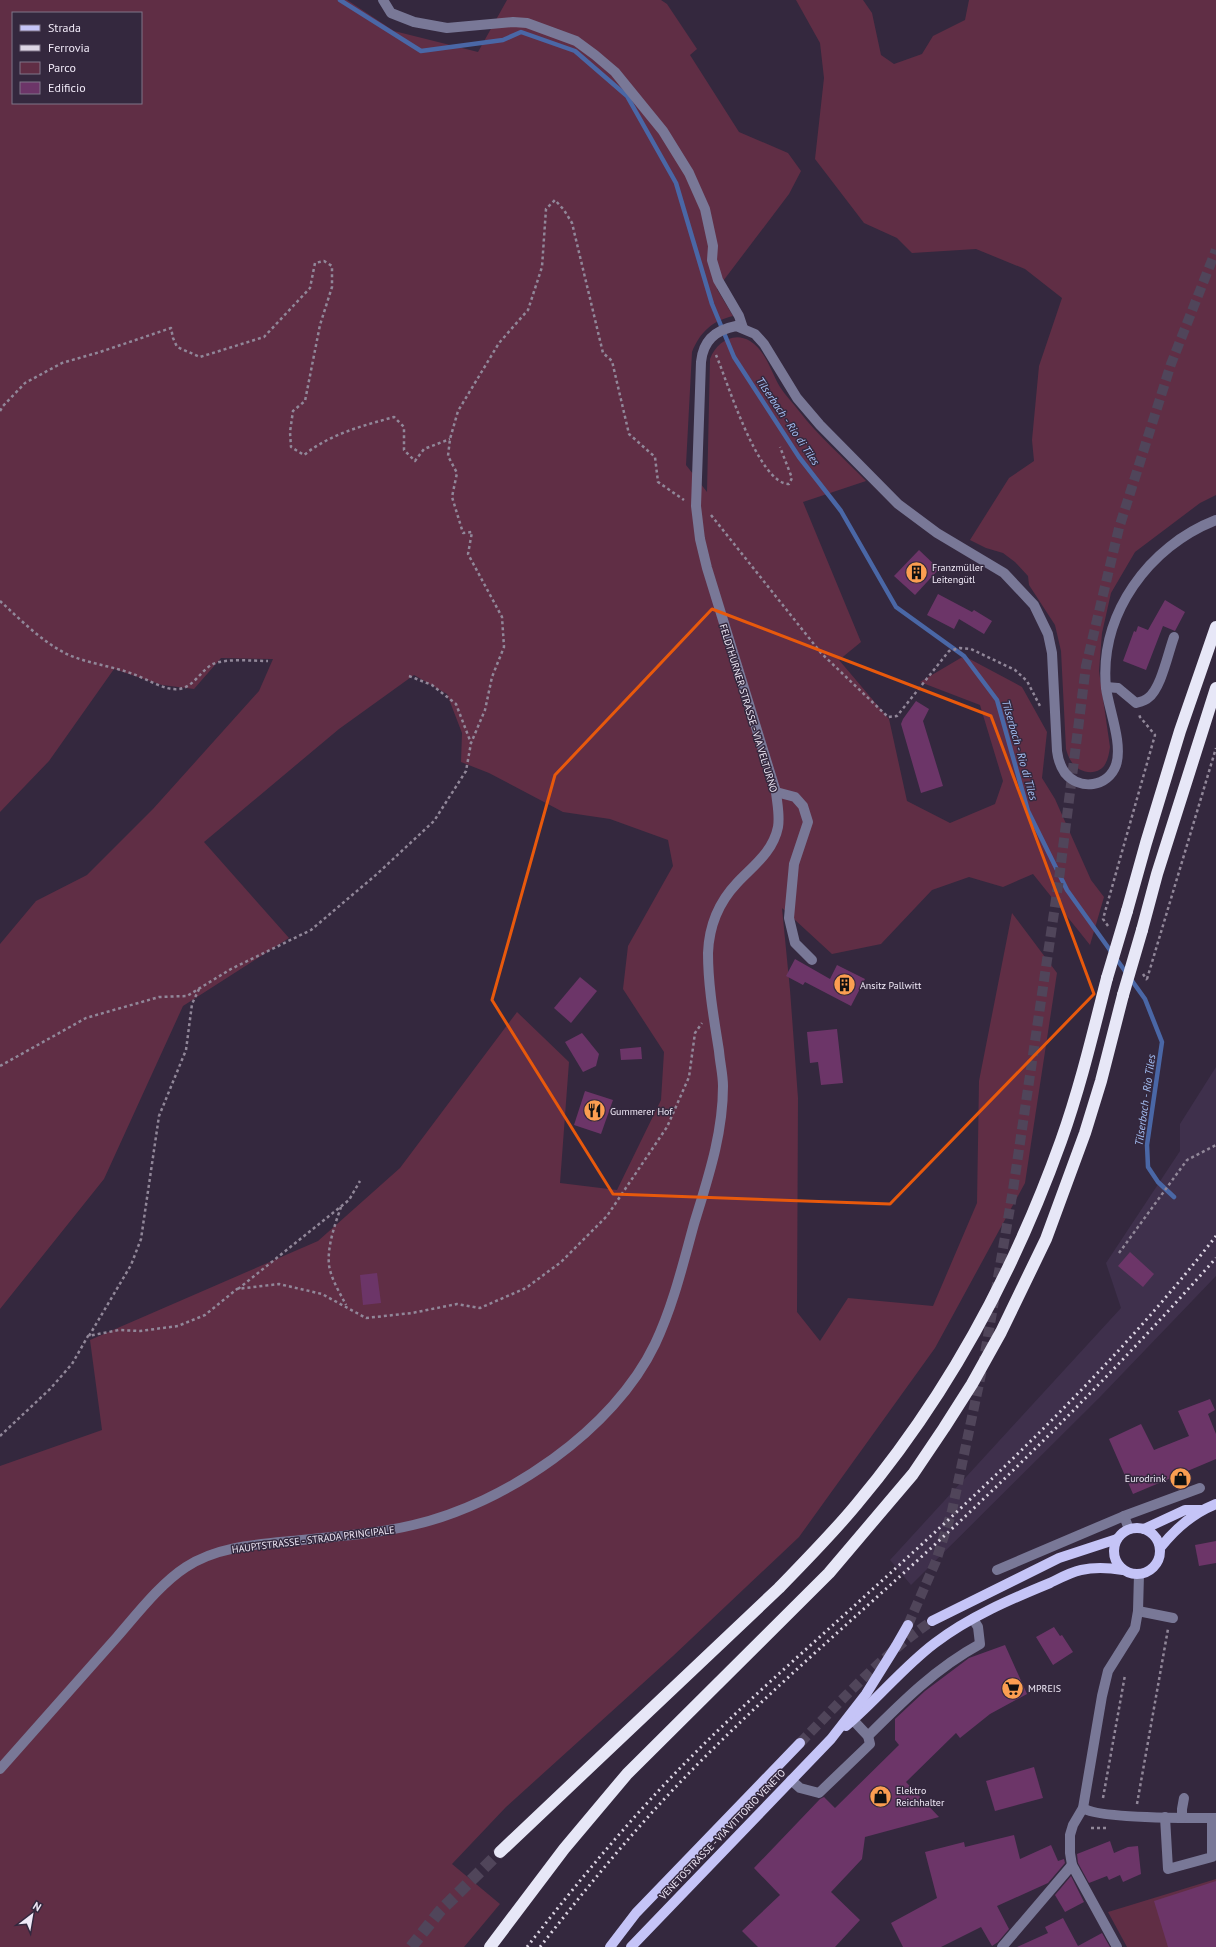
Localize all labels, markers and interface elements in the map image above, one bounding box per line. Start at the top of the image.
legend [12,12,142,104]
text: Strada [48,20,81,35]
text: Ferrovia [48,40,90,55]
text: Parco [48,60,76,75]
text: Edificio [48,80,86,95]
water label: Tilserbach - Rio di Tiles [753,374,823,468]
building icon: Franzmüller Leitengütl [904,560,930,586]
place label: Franzmüller Leitengütl [932,561,984,586]
street label: FELDTHURNER STRASSE - VIA VELTURNO [717,622,780,794]
water label: Tilserbach - Rio di Tiles [999,698,1041,802]
building icon: Ansitz Pallwitt [831,972,857,998]
place label: Ansitz Pallwitt [860,979,922,992]
water label: Tilserbach - Rio Tiles [1132,1053,1158,1147]
restaurant icon: Gummerer Hof [581,1098,607,1124]
place label: Gummerer Hof [610,1105,673,1118]
shop icon: Eurodrink [1168,1465,1194,1491]
place label: Eurodrink [1125,1472,1166,1485]
street label: HAUPTSTRASSE - STRADA PRINCIPALE [231,1523,395,1556]
supermarket icon: MPREIS [1000,1675,1026,1701]
place label: MPREIS [1028,1682,1061,1695]
street label: VENETOSTRASSE - VIA VITTORIO VENETO [656,1766,788,1903]
shop icon: Elektro Reichhalter [868,1783,894,1809]
place label: Elektro Reichhalter [896,1784,945,1809]
north arrow [12,1895,52,1935]
text: N [30,1899,44,1914]

